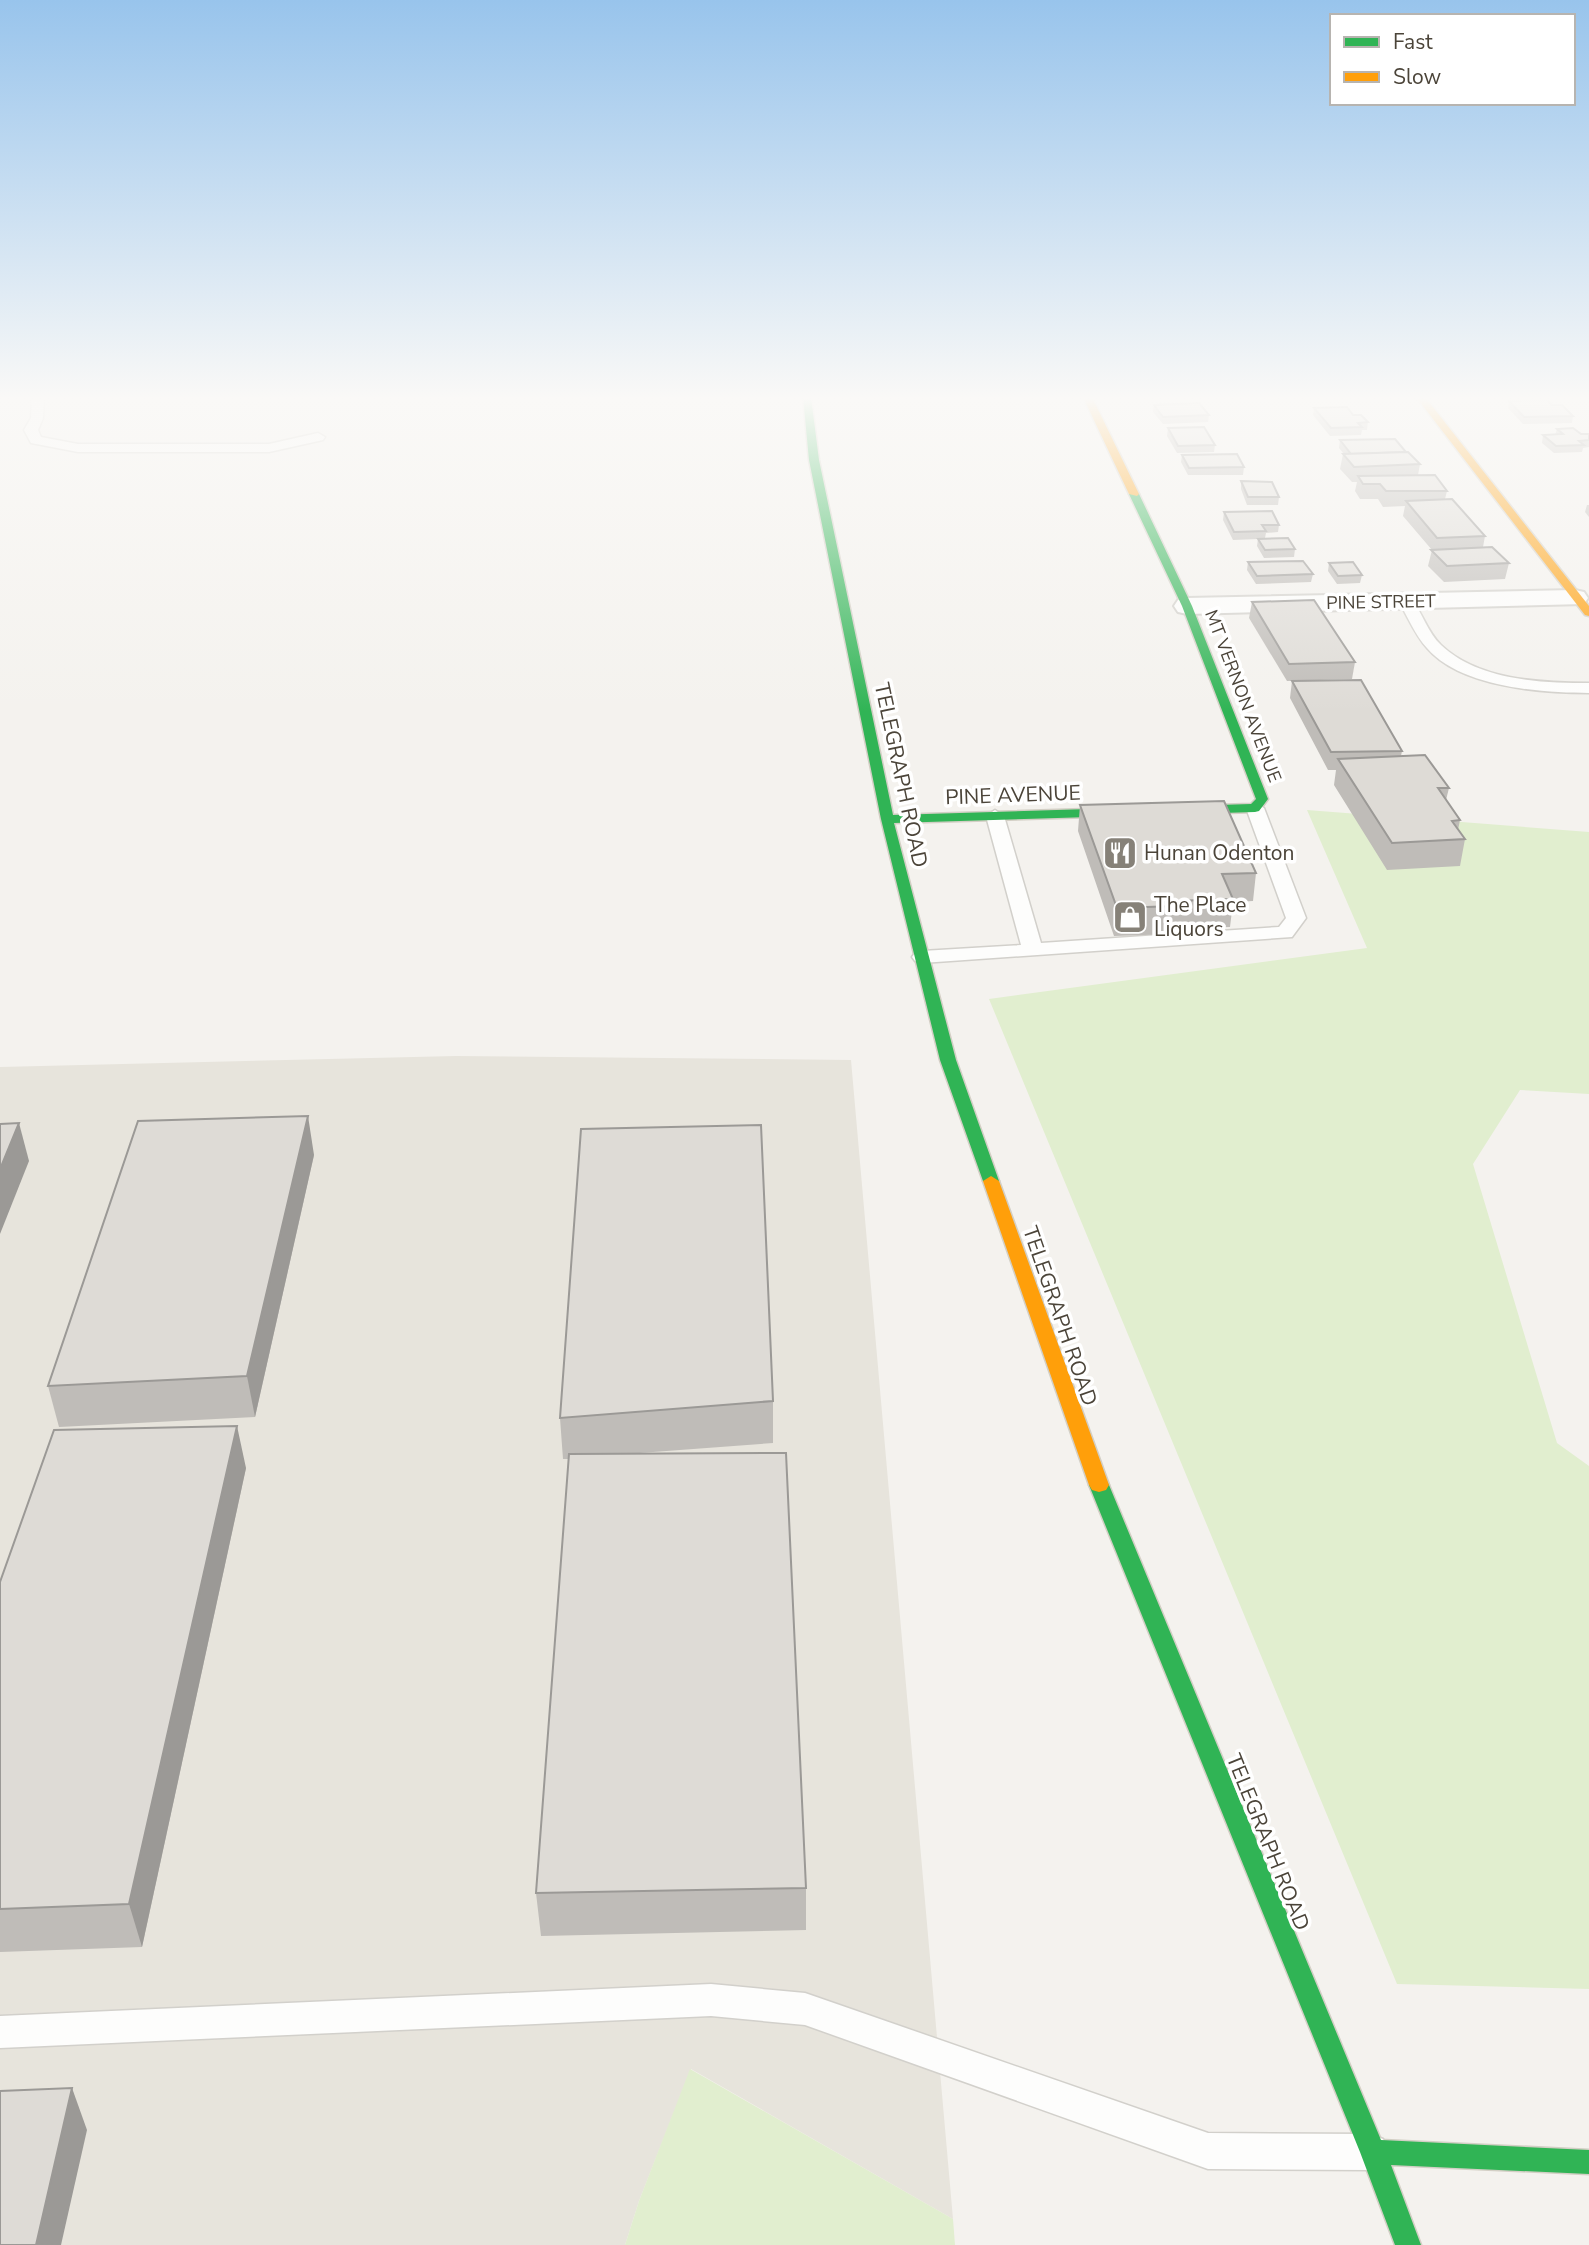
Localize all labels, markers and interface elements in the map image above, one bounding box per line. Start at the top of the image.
legend [1330,14,1575,105]
text: Fast [1393,28,1433,56]
text: Slow [1393,63,1442,91]
street label: PINE STREET [1326,589,1436,615]
street label: MT VERNON AVENUE [1199,606,1287,786]
street label: TELEGRAPH ROAD [868,680,934,870]
street label: PINE AVENUE [945,779,1081,811]
restaurant icon: Hunan Odenton [1101,834,1139,872]
place label: Hunan Odenton [1144,839,1294,867]
place label: The Place Liquors [1154,891,1246,943]
shop icon: The Place Liquors [1111,898,1149,936]
street label: TELEGRAPH ROAD [1016,1222,1104,1410]
street label: TELEGRAPH ROAD [1220,1750,1316,1934]

